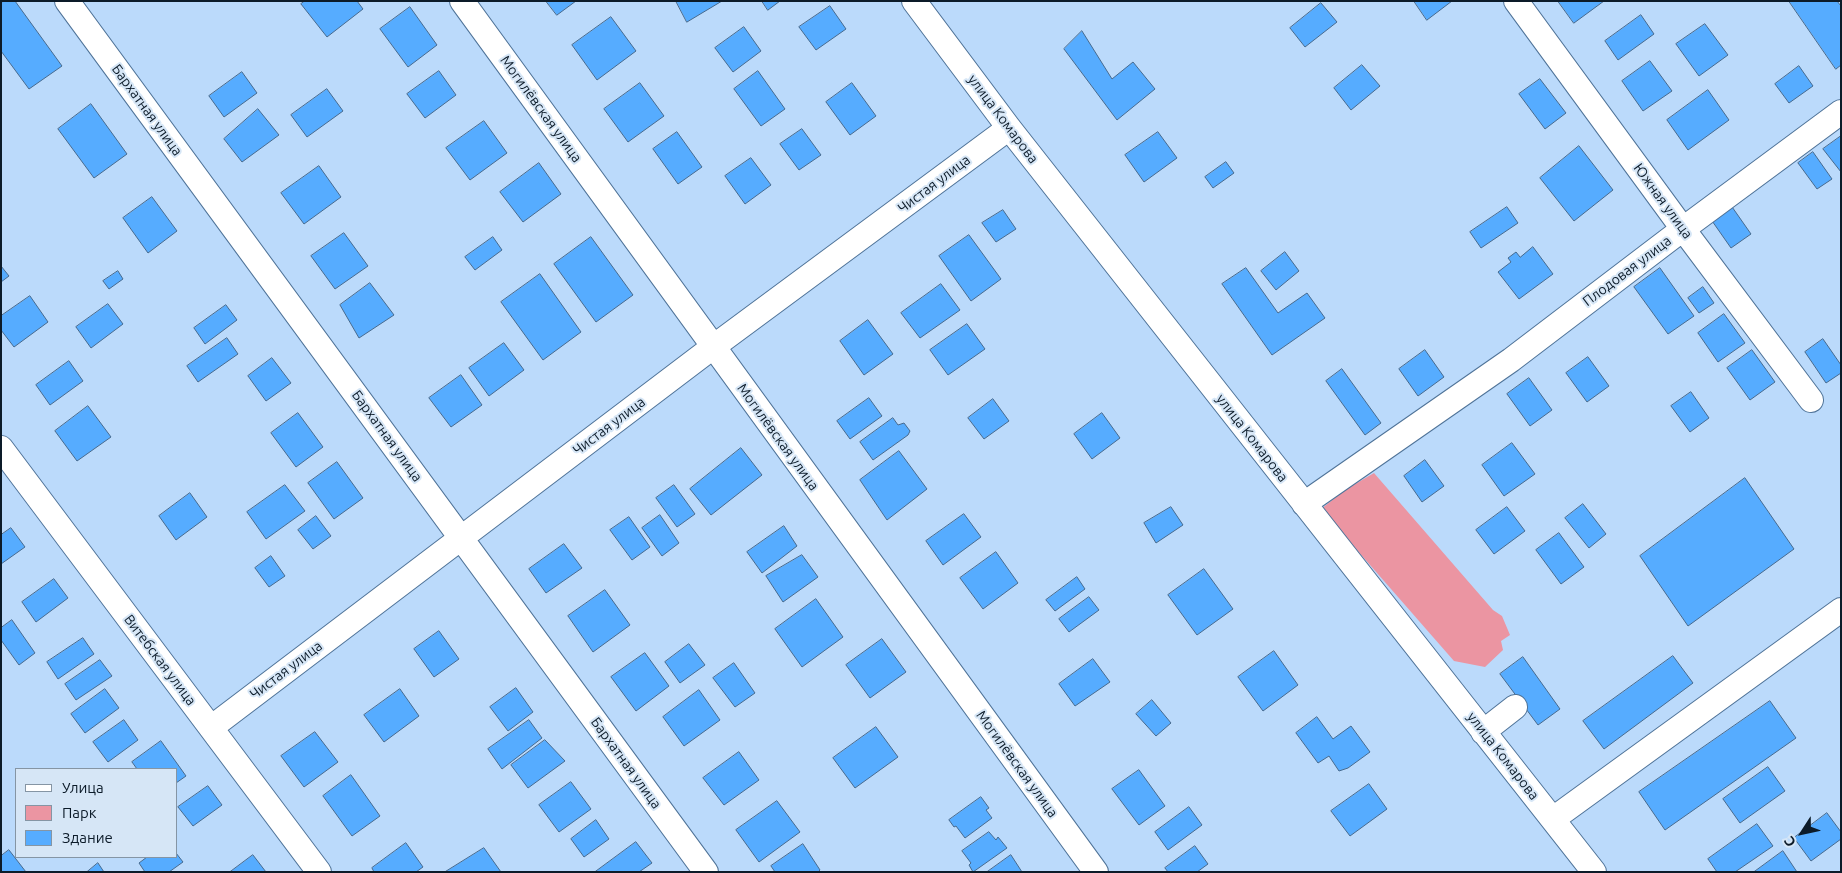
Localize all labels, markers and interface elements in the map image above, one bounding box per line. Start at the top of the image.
street label: Могилёвская улица [497,52,585,166]
street label: Бархатная улица [108,61,186,159]
street label: улица Комарова [964,71,1042,167]
street label: Чистая улица [895,151,973,217]
street label: Южная улица [1630,160,1696,242]
street label: Плодовая улица [1579,232,1675,310]
street label: Могилёвская улица [734,380,822,494]
street label: Бархатная улица [348,387,426,485]
street label: улица Комарова [1213,391,1291,485]
street label: Чистая улица [570,393,648,459]
street label: Витебская улица [120,611,200,709]
street label: Чистая улица [247,637,325,703]
street label: Могилёвская улица [973,707,1061,821]
street label: улица Комарова [1464,709,1542,803]
street label: Бархатная улица [587,714,665,812]
legend [15,768,178,858]
text: Улица [62,779,104,796]
text: Парк [62,804,97,821]
north arrow [1777,808,1827,858]
text: Здание [62,829,113,846]
text: С [1781,833,1799,850]

